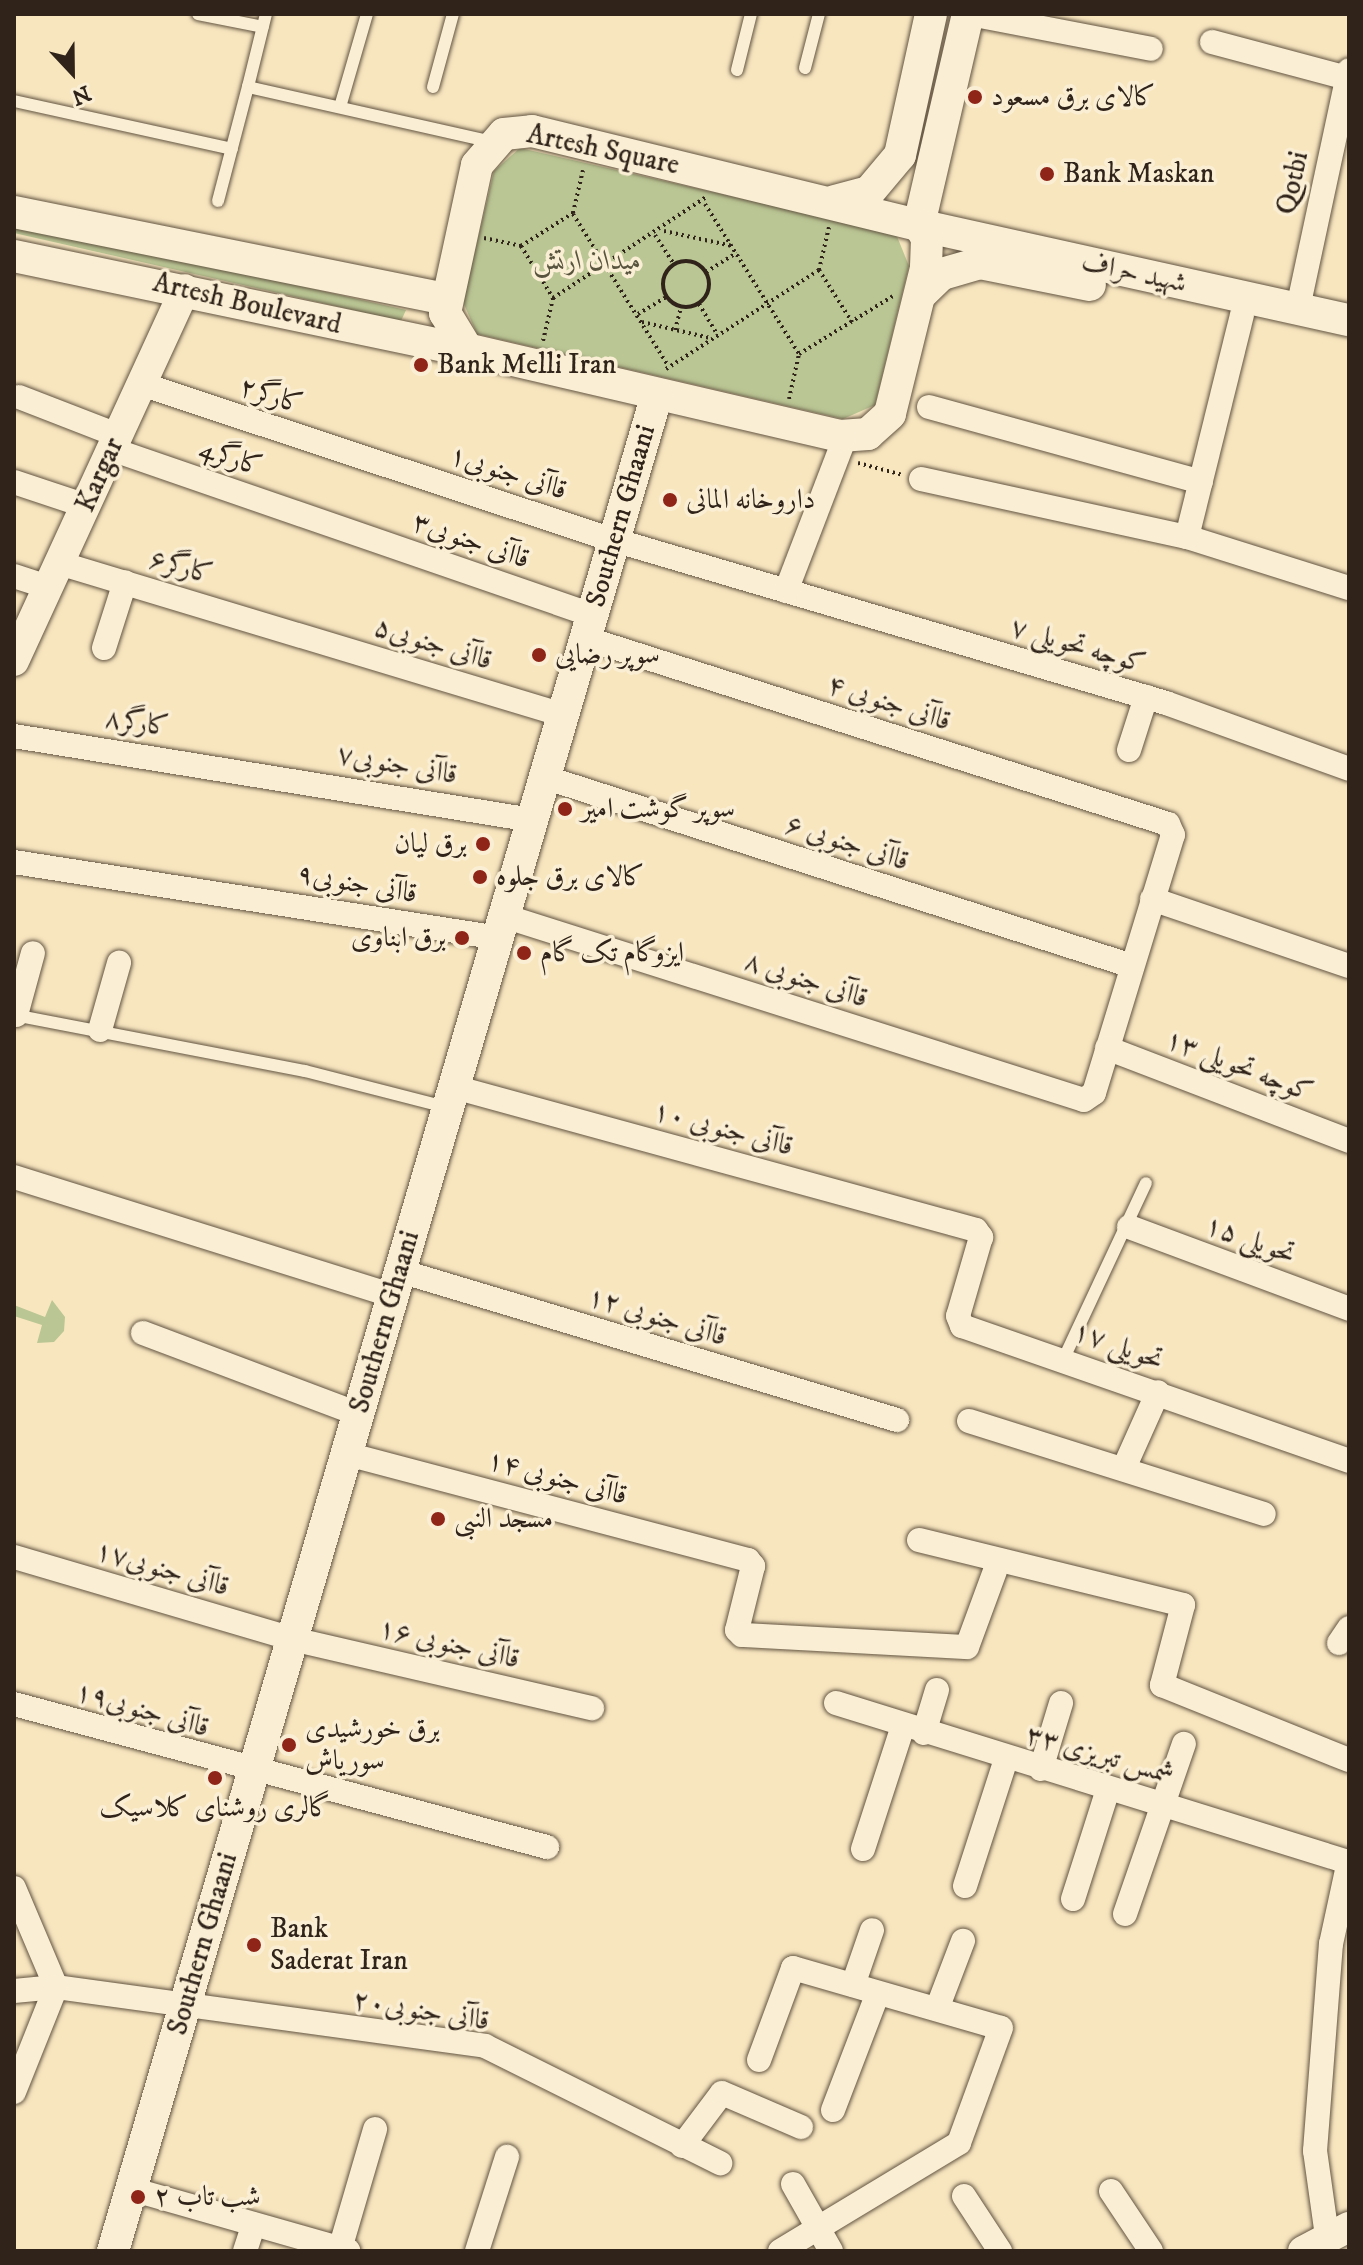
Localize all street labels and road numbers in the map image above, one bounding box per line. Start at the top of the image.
street label: Artesh Square [524,117,682,183]
street label: Qotbi [1270,148,1316,218]
street label: شهید حراف [1078,245,1190,301]
street label: Artesh Boulevard [150,266,344,342]
street label: کارگر۲ [235,370,307,422]
street label: Southern Ghaani [579,421,663,611]
street label: 4کارگر [195,432,267,484]
street label: Kargar [69,433,131,517]
street label: قاآنی جنوبی۱ [445,438,571,508]
street label: قاآنی جنوبی۳ [408,505,534,577]
street label: کارگر۶ [145,542,217,592]
street label: قاآنی جنوبی۵ [370,610,496,678]
street label: کوچه تحویلی ۷ [1007,611,1149,681]
street label: قاآنی جنوبی ۴ [823,667,955,739]
street label: کارگر۸ [103,702,171,744]
street label: قاآنی جنوبی۷ [334,738,460,792]
street label: قاآنی جنوبی ۶ [781,807,913,879]
street label: قاآنی جنوبی۹ [294,857,420,911]
street label: قاآنی جنوبی ۸ [740,944,872,1016]
street label: کوچه تحویلی ۱۳ [1160,1022,1318,1110]
street label: قاآنی جنوبی ۱۰ [649,1094,797,1164]
street label: تحویلی ۱۵ [1200,1208,1300,1272]
street label: Southern Ghaani [343,1227,427,1417]
street label: قاآنی جنوبی ۱۲ [583,1280,731,1354]
street label: تحویلی ۱۷ [1068,1314,1168,1378]
street label: قاآنی جنوبی ۱۴ [483,1443,631,1513]
street label: قاآنی جنوبی۱۷ [91,1534,233,1604]
street label: قاآنی جنوبی ۱۶ [375,1611,523,1677]
street label: قاآنی جنوبی۱۹ [71,1675,213,1745]
street label: شمس تبریزی ۳۳ [1022,1718,1178,1792]
street label: Southern Ghaani [161,1849,245,2039]
street label: ۲۰قاآنی جنوبی [350,1984,492,2038]

